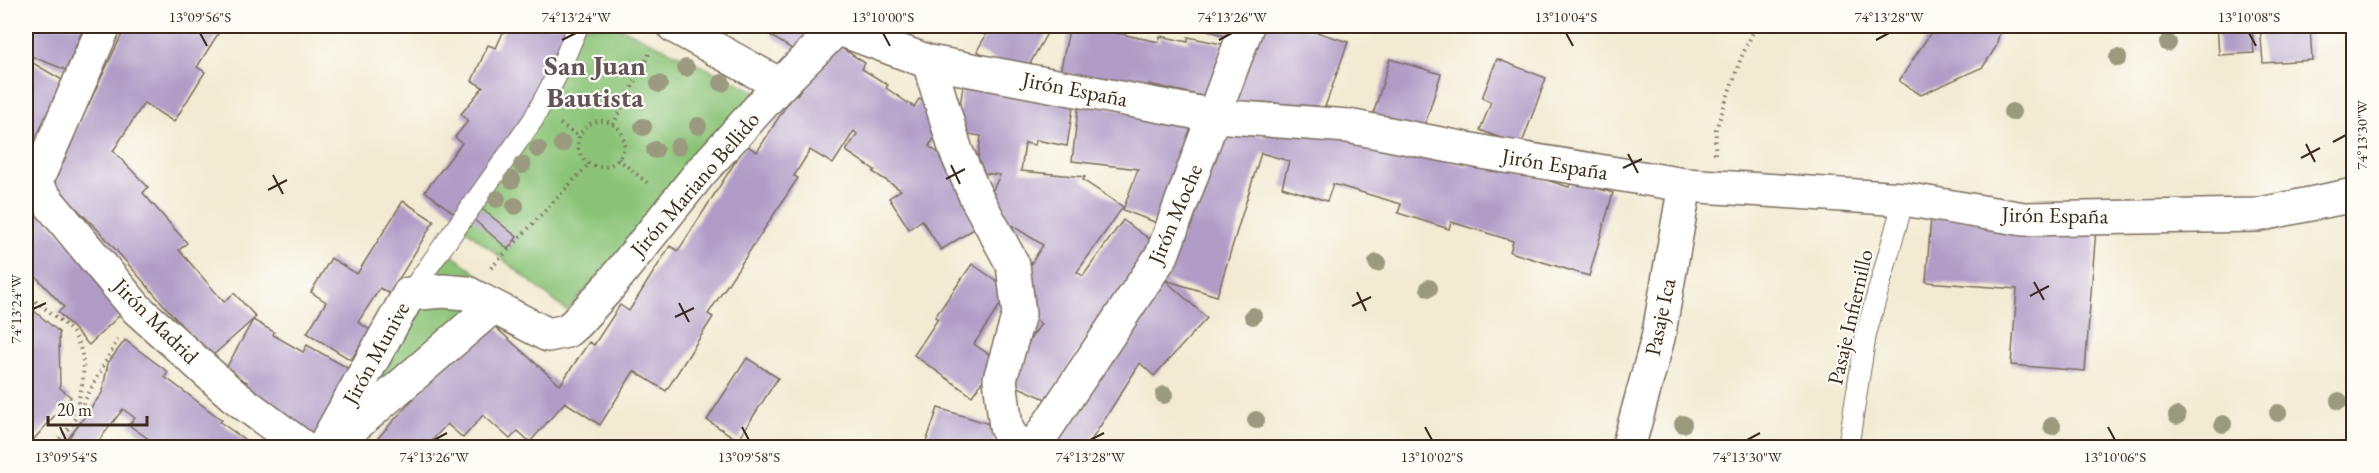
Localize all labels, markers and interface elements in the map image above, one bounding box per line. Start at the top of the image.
text: 13°09'56"S [169,7,231,26]
text: 74°13'24"W [541,7,611,26]
text: 13°10'00"S [852,7,914,26]
text: 74°13'26"W [1197,7,1267,26]
text: 13°10'04"S [1535,7,1597,26]
text: 74°13'28"W [1854,7,1924,26]
text: 13°10'08"S [2218,7,2280,26]
district label: San Juan Bautista [544,47,646,115]
street label: Jirón España [1018,64,1130,113]
text: 74°13'30"W [2352,100,2371,170]
street label: Jirón Mariano Bellido [623,105,766,264]
street label: Jirón España [1498,141,1610,187]
street label: Jirón Moche [1140,159,1209,270]
street label: Jirón España [1999,200,2109,230]
street label: Pasaje Infiernillo [1820,246,1880,388]
street label: Jirón Madrid [105,270,206,371]
text: 74°13'24"W [6,274,25,344]
street label: Pasaje Ica [1638,275,1682,358]
street label: Jirón Munive [335,296,416,411]
scale bar [48,389,147,427]
text: 20 m [57,398,92,421]
text: 13°09'54"S [35,447,97,466]
text: 74°13'26"W [399,447,469,466]
text: 13°09'58"S [718,447,780,466]
text: 74°13'28"W [1055,447,1125,466]
text: 13°10'02"S [1401,447,1463,466]
text: 74°13'30"W [1712,447,1782,466]
text: 13°10'06"S [2084,447,2146,466]

